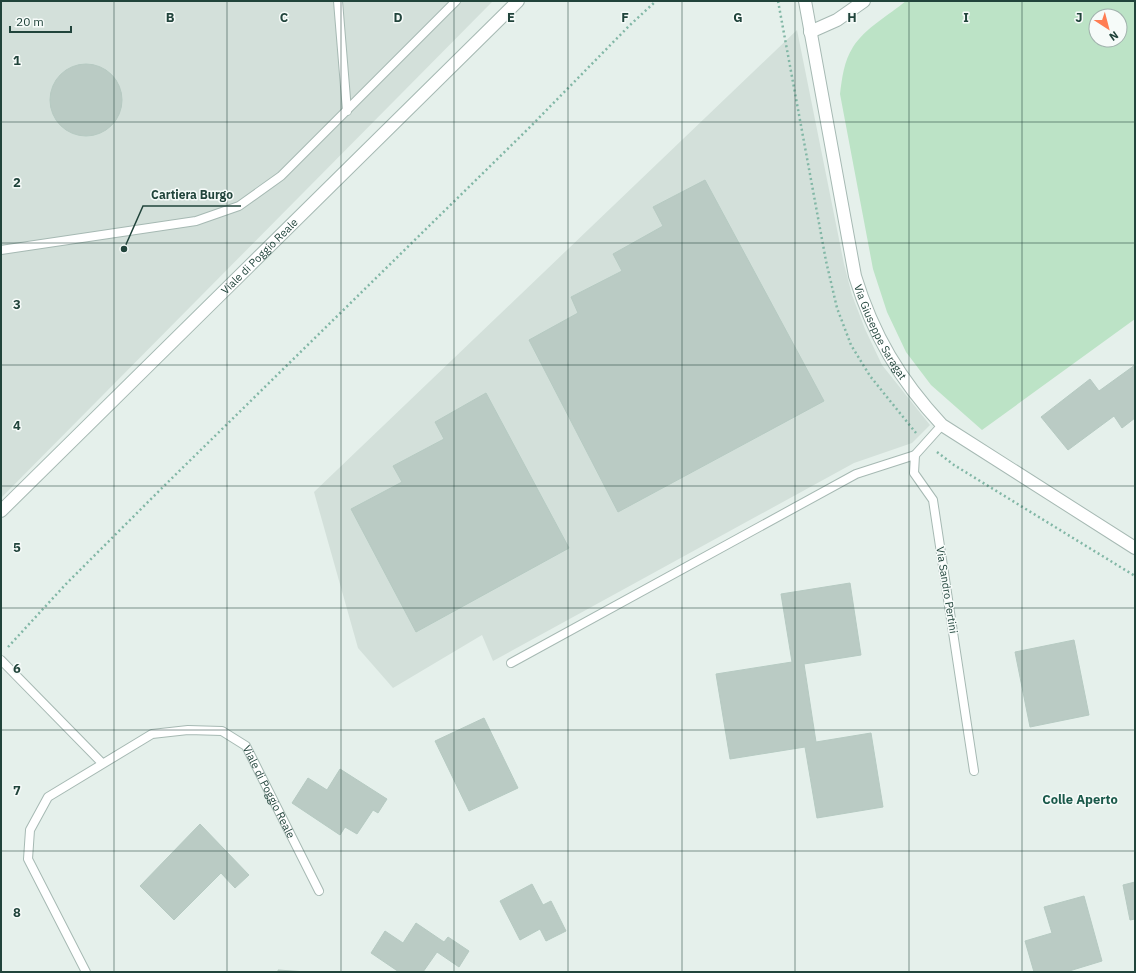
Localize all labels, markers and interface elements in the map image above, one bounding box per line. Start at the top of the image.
scale bar [10,8,71,34]
north arrow [1088,8,1128,48]
text: B [166,9,175,26]
text: C [280,9,289,26]
text: D [393,9,403,26]
text: E [507,9,515,26]
text: F [621,9,629,26]
text: G [733,9,743,26]
text: H [847,9,857,26]
text: I [963,9,969,26]
text: J [1075,9,1083,26]
text: 20 m [16,14,44,29]
text: N [1107,28,1121,44]
text: 1 [13,52,21,69]
text: 2 [13,174,21,191]
callout: Cartiera Burgo [143,182,241,206]
text: Cartiera Burgo [151,187,233,202]
street label: Viale di Poggio Reale [218,215,301,297]
street label: Via Giuseppe Saragat [851,282,910,383]
text: 3 [13,296,21,313]
text: 4 [13,417,21,434]
text: 5 [13,539,21,556]
street label: Via Sandro Pertini [933,546,961,634]
text: 6 [13,660,21,677]
street label: Viale di Poggio Reale [240,743,298,841]
text: 7 [13,782,21,799]
district label: Colle Aperto [1042,791,1118,808]
text: 8 [13,904,21,921]

